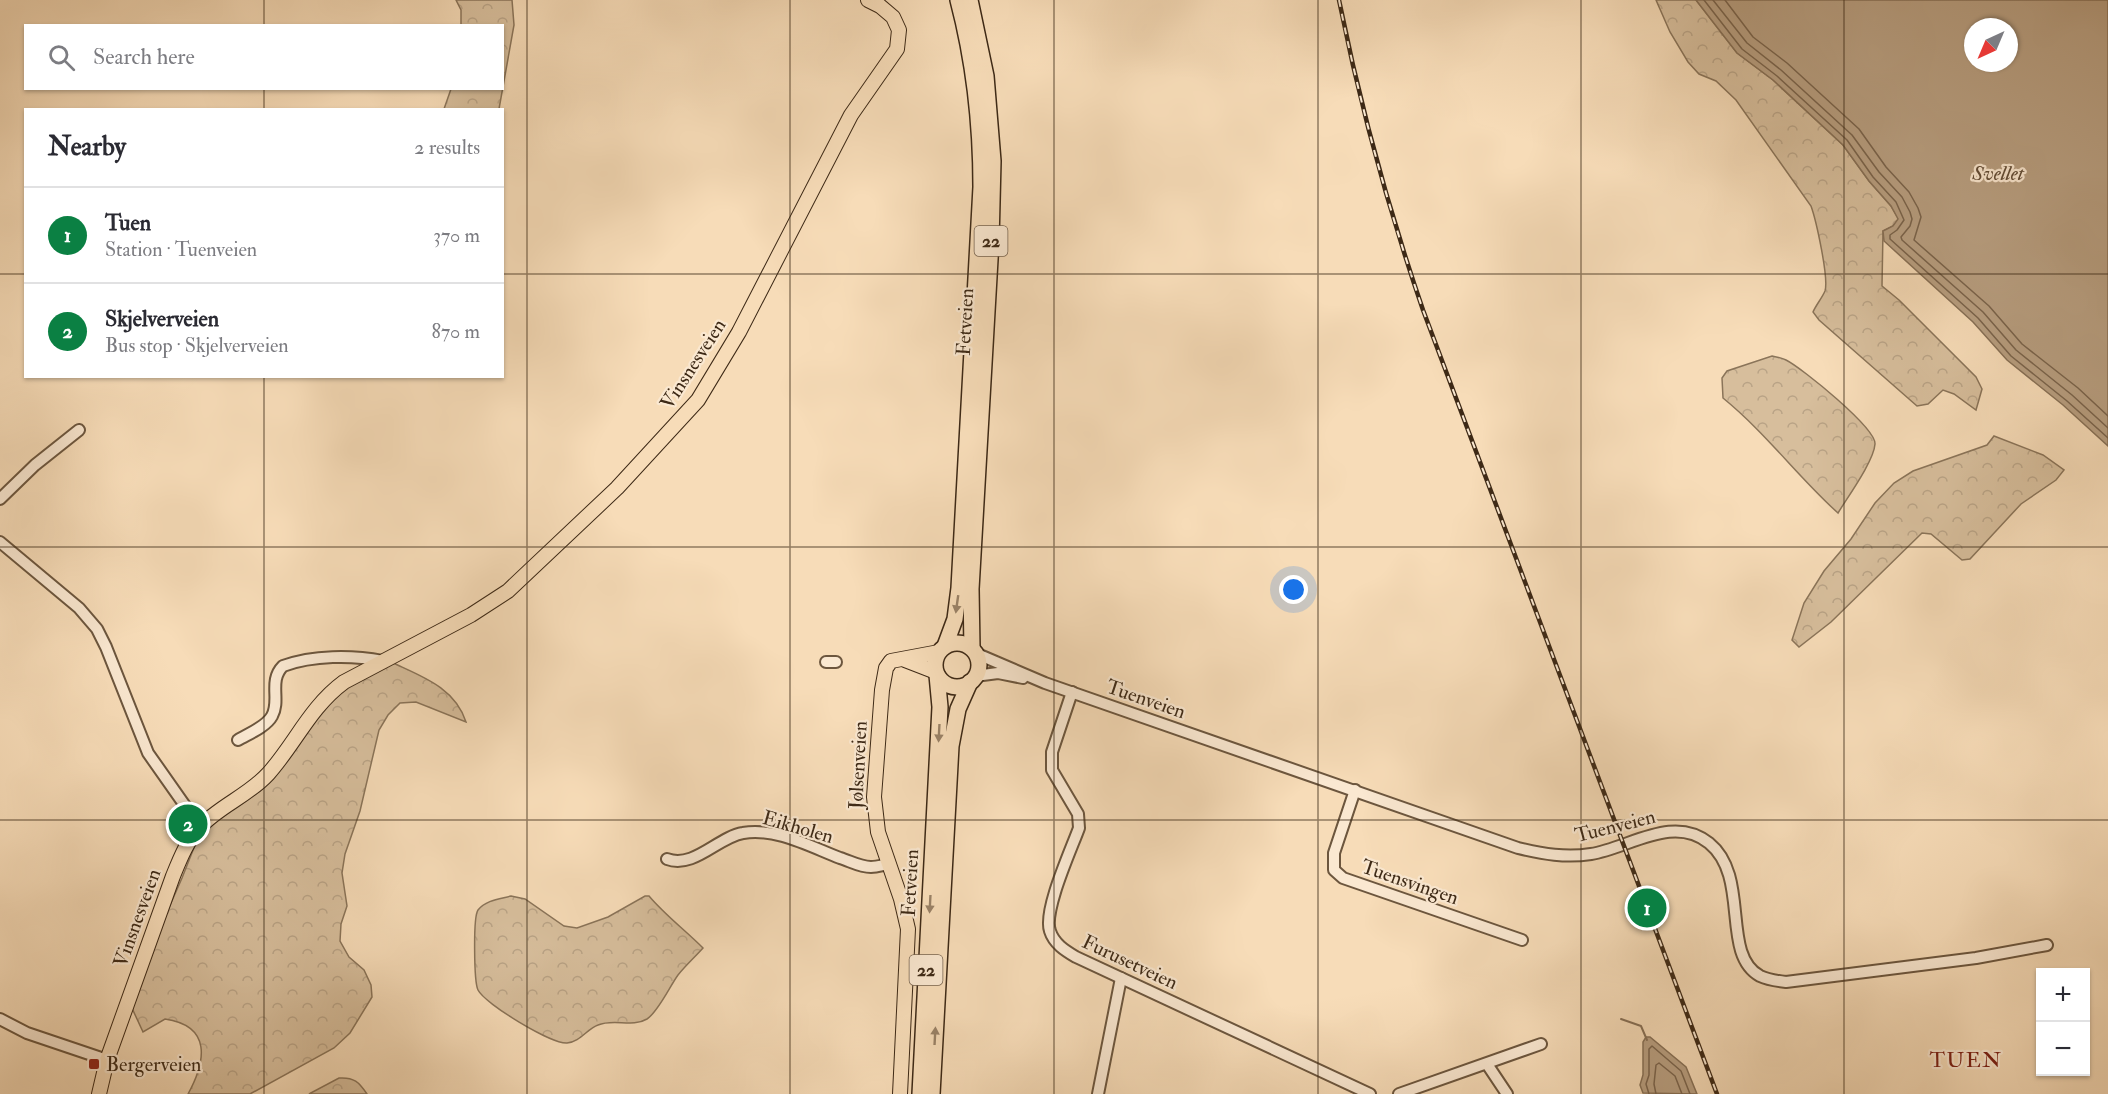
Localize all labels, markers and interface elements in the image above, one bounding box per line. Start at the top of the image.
north arrow [1964,18,2018,72]
search box [24,24,504,90]
icon: search [45,41,78,74]
text: Search here [93,43,195,71]
text: Nearby [48,131,126,163]
text: 2 results [414,135,480,160]
water label: Svellet [1971,160,2025,187]
text: Tuen [105,209,151,237]
text: 1 [64,223,71,248]
text: 370 m [433,223,480,248]
road number: 22 [974,226,1008,256]
text: Station · Tuenveien [105,237,257,262]
street label: Fetveien [951,288,979,356]
text: Skjelverveien [105,305,219,333]
street label: Vinsnesveien [655,314,731,414]
text: 2 [62,319,73,344]
text: 870 m [432,319,480,344]
text: Bus stop · Skjelverveien [105,333,289,358]
your location [1279,575,1308,604]
one-way arrow [952,594,961,613]
street label: Tuenveien [1103,674,1189,724]
street label: Jølsenveien [843,720,873,811]
one-way arrow [934,724,943,743]
pin: 2 [168,802,207,846]
street label: Tuenveien [1572,804,1658,848]
street label: Eikholen [759,805,837,849]
street label: Fetveien [896,849,924,917]
street label: Tuensvingen [1358,854,1462,910]
street label: Vinsnesveien [108,865,166,971]
pin: 1 [1628,886,1666,930]
one-way arrow [925,895,934,914]
street label: Furusetveien [1078,929,1182,995]
road number: 22 [910,955,942,985]
map controls [2036,968,2090,1076]
button: + [2036,968,2090,1022]
button: − [2036,1022,2090,1076]
one-way arrow [930,1026,939,1045]
district label: TUEN [1929,1047,2003,1074]
place label: Bergerveien [106,1052,201,1077]
marker: Bergerveien [87,1057,101,1071]

